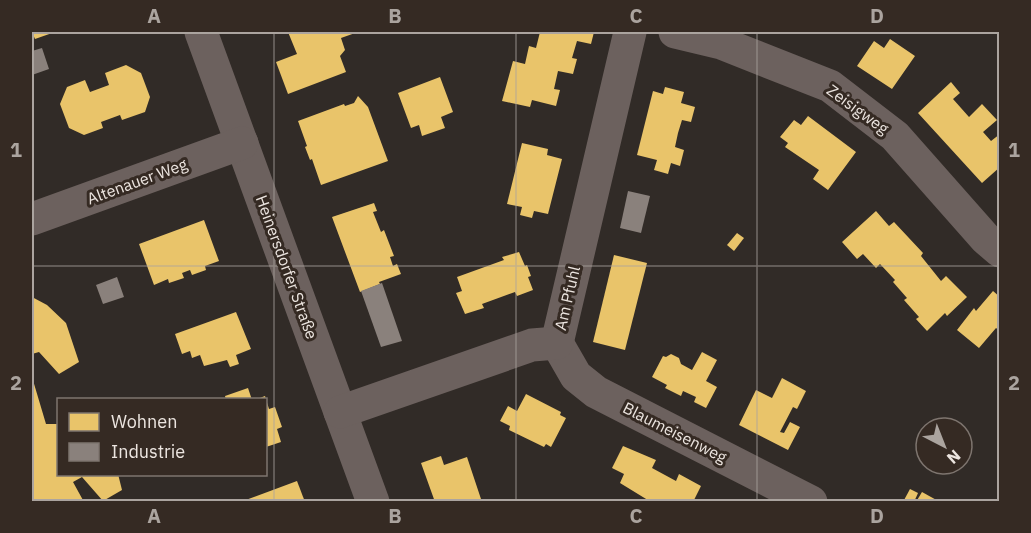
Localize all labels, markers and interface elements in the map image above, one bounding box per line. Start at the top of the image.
text: A [147,2,161,29]
text: B [388,2,402,29]
text: C [629,2,643,29]
text: D [870,2,884,29]
street label: Zeisigweg [823,80,893,138]
text: 1 [10,136,22,163]
text: 1 [1008,136,1020,163]
street label: Altenauer Weg [84,153,190,208]
street label: Heinersdorfer Straße [252,192,322,342]
street label: Am Pfuhl [550,264,584,332]
text: 2 [10,369,22,396]
text: 2 [1008,369,1020,396]
street label: Blaumeisenweg [620,397,731,467]
legend [57,398,267,476]
text: Wohnen [111,410,177,433]
north arrow [914,416,974,476]
text: Industrie [111,440,185,463]
text: N [943,446,965,468]
text: A [147,502,161,529]
text: B [388,502,402,529]
text: C [629,502,643,529]
text: D [870,502,884,529]

